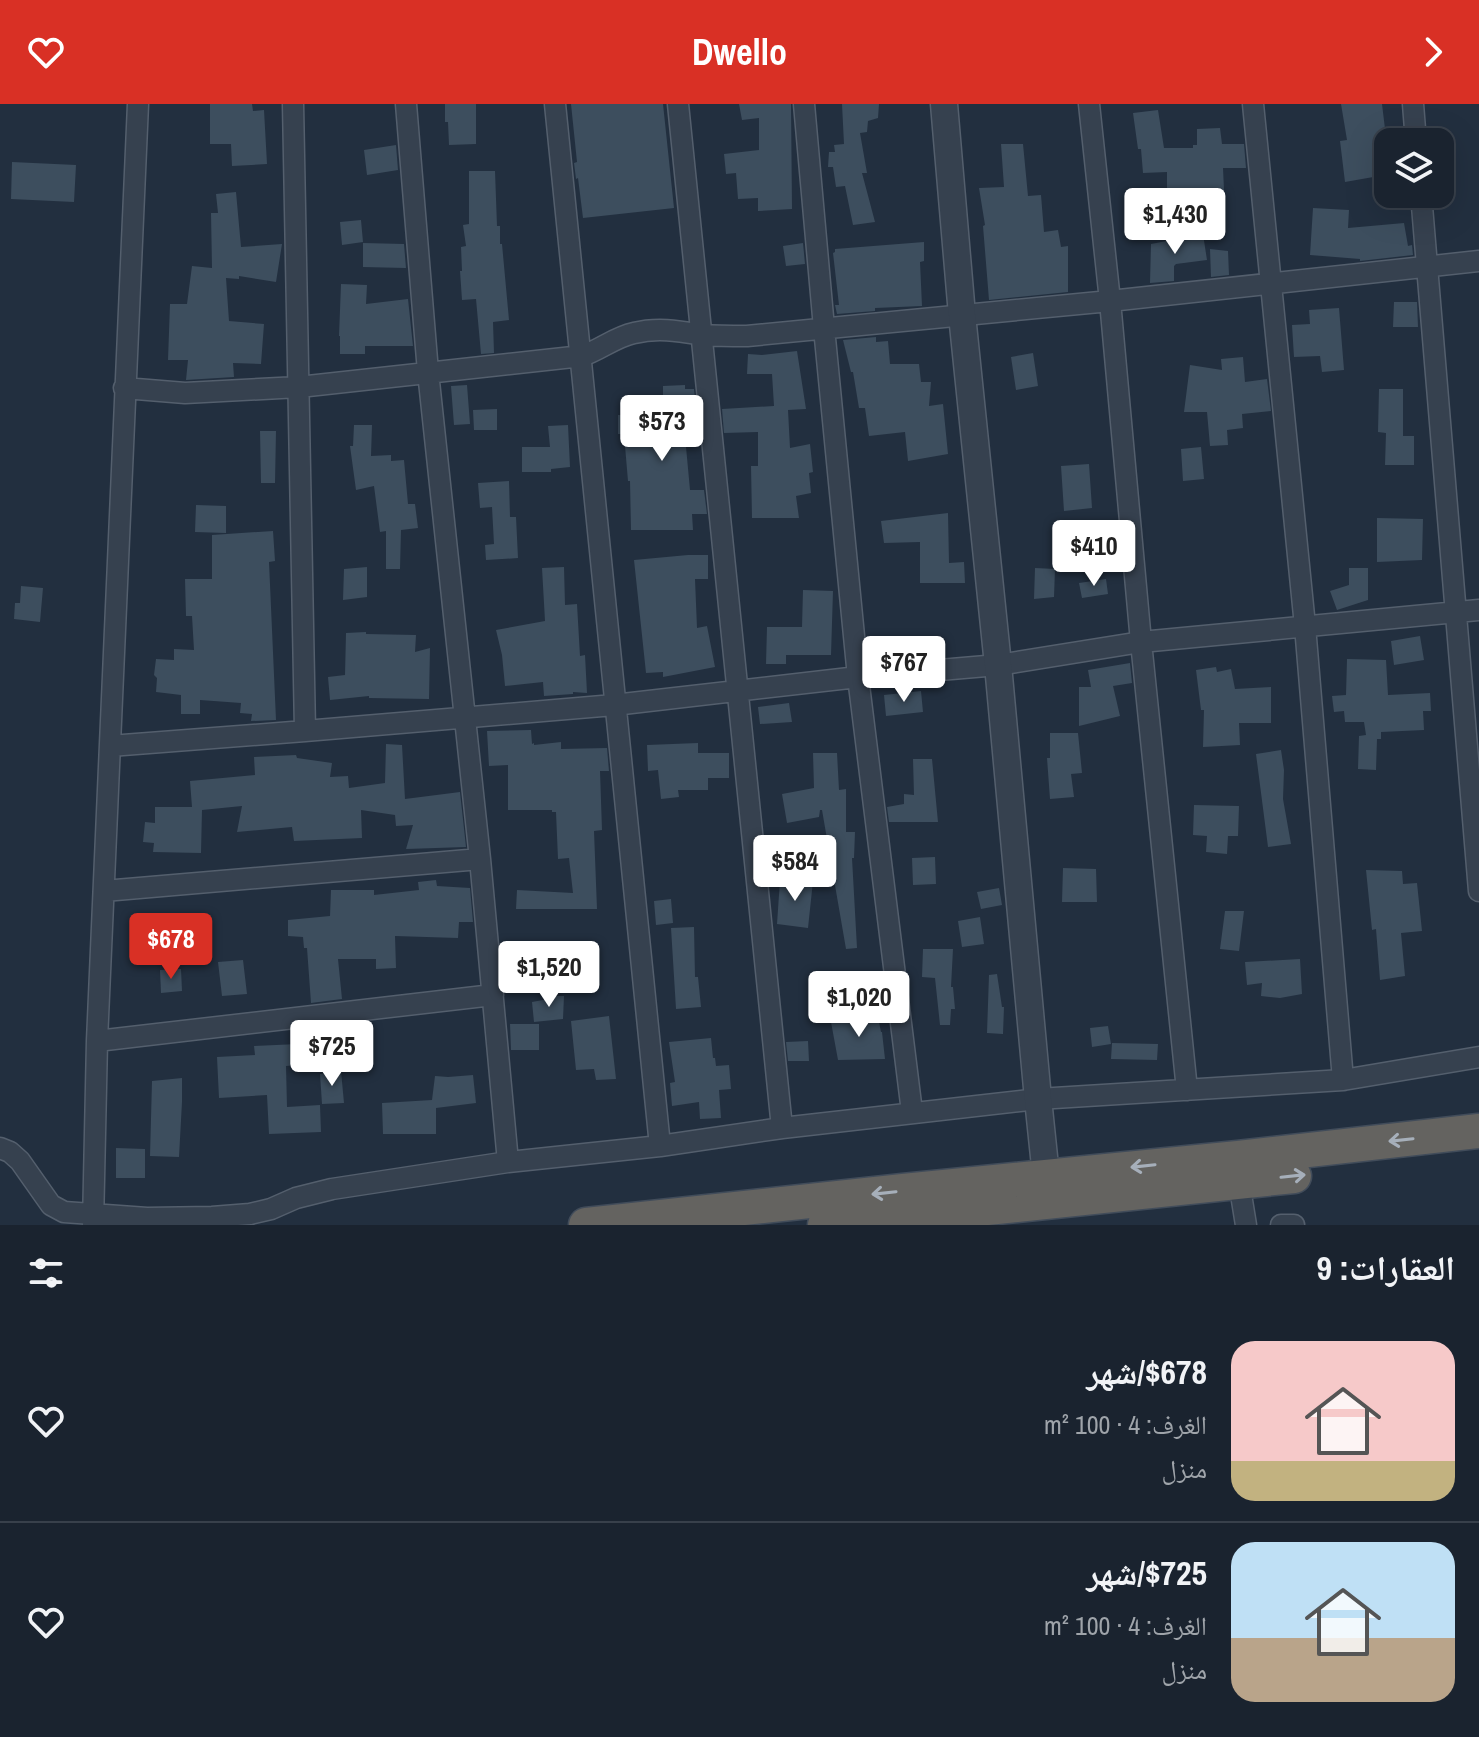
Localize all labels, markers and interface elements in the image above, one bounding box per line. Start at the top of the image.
text: Dwello [692,28,787,76]
icon: heart [24,30,68,74]
icon: forward [1411,30,1455,74]
map controls [1374,128,1454,208]
button: layers [1374,128,1454,208]
pin: $1,430 [1110,188,1240,256]
text: $1,430 [1142,196,1208,231]
pin: $573 [615,395,709,463]
text: $573 [638,403,686,438]
pin: $410 [1047,520,1141,588]
text: $410 [1070,528,1118,563]
pin: $767 [857,636,951,704]
text: $767 [880,644,928,679]
pin: $584 [748,835,842,903]
text: $584 [771,843,819,878]
pin: $678 [124,913,218,981]
text: $678 [147,921,195,956]
pin: $1,520 [484,941,614,1009]
text: $1,520 [516,949,582,984]
pin: $1,020 [794,971,924,1039]
text: $1,020 [826,979,892,1014]
pin: $725 [285,1020,379,1088]
text: $725 [308,1028,356,1063]
one-way arrow [1389,1132,1415,1147]
one-way arrow [1130,1159,1157,1174]
one-way arrow [1279,1168,1306,1183]
one-way arrow [871,1185,898,1200]
text: العقارات: 9 [1317,1245,1455,1291]
icon: filters [24,1251,68,1295]
text: $678/شهر [1086,1349,1207,1395]
icon: home [1295,1373,1391,1469]
icon: heart [24,1399,68,1443]
text: الغرف: 4 · 100 m² [1044,1407,1207,1442]
text: منزل [1162,1451,1207,1486]
text: $725/شهر [1086,1550,1207,1596]
icon: home [1295,1574,1391,1670]
icon: heart [24,1600,68,1644]
text: الغرف: 4 · 100 m² [1044,1608,1207,1643]
text: منزل [1162,1652,1207,1687]

